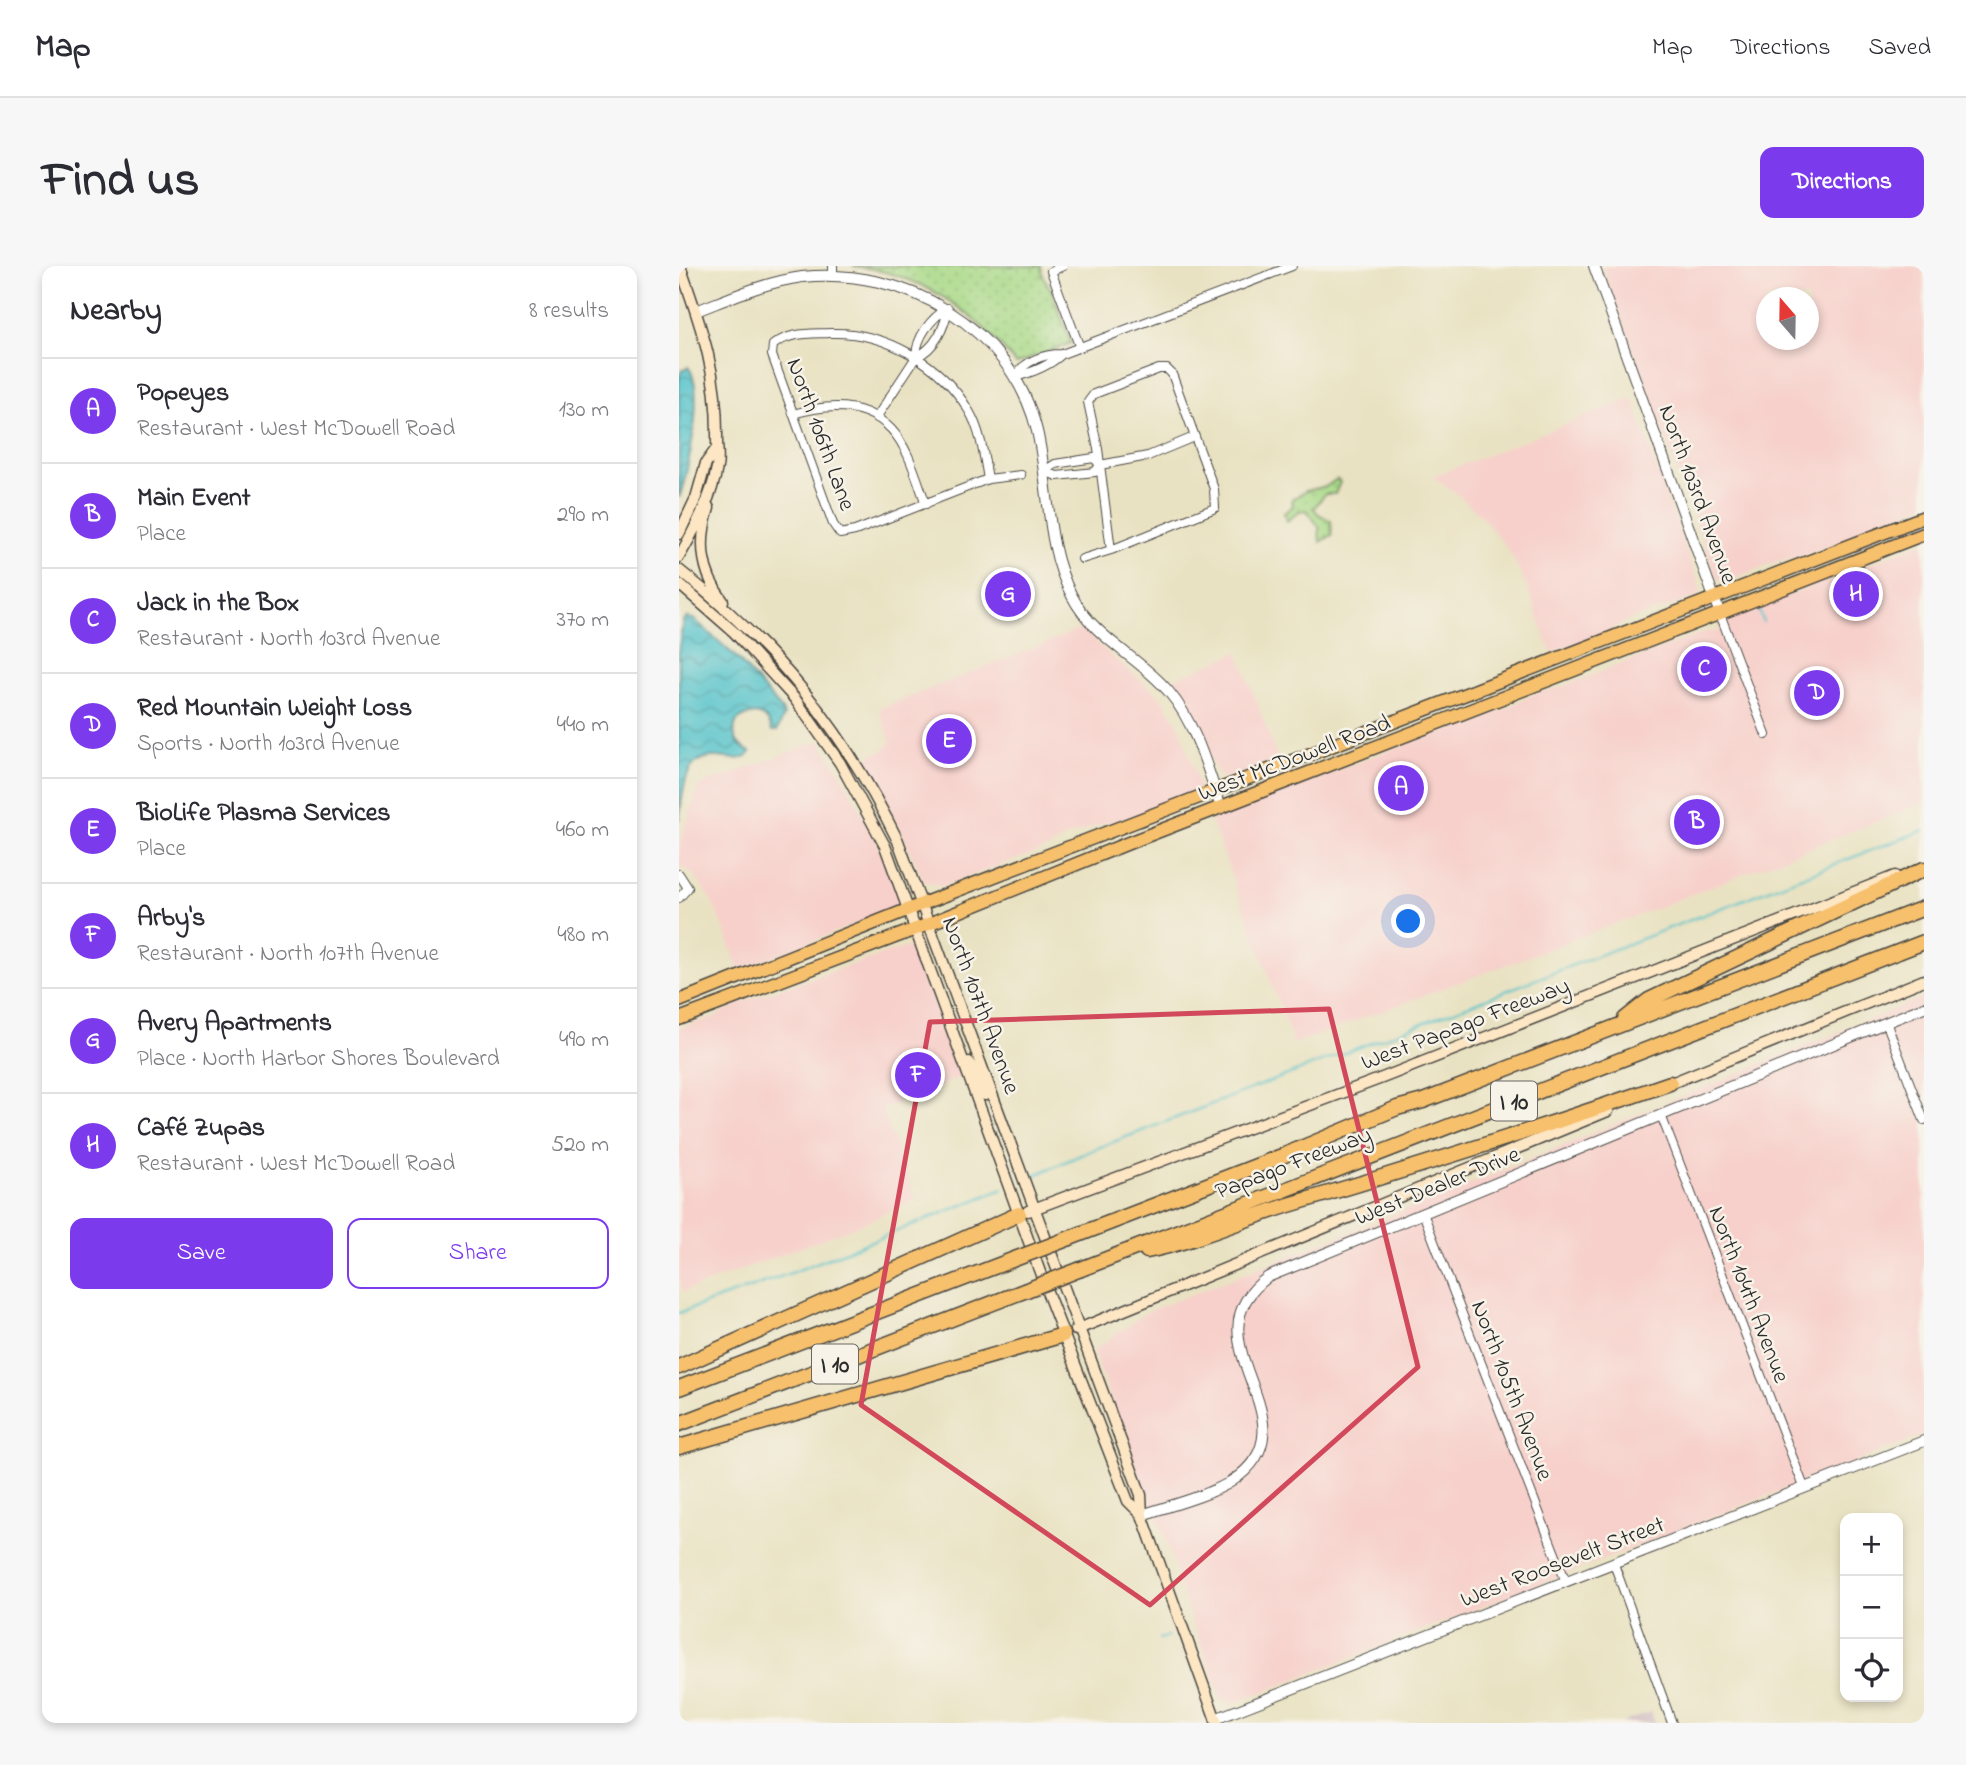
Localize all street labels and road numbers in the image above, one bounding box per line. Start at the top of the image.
street label: North 106th Lane [776,354,864,516]
street label: North 103rd Avenue [1648,400,1745,589]
street label: West McDowell Road [1194,706,1397,812]
street label: North 107th Avenue [931,912,1028,1100]
street label: West Papago Freeway [1356,969,1576,1082]
road number: I 10 [1491,1082,1537,1121]
street label: Papago Freeway [1210,1118,1378,1211]
street label: West Dealer Drive [1350,1138,1526,1236]
street label: North 104th Avenue [1698,1201,1798,1389]
street label: North 105th Avenue [1460,1296,1561,1486]
road number: I 10 [812,1344,858,1384]
street label: West Roosevelt Street [1456,1508,1670,1618]

